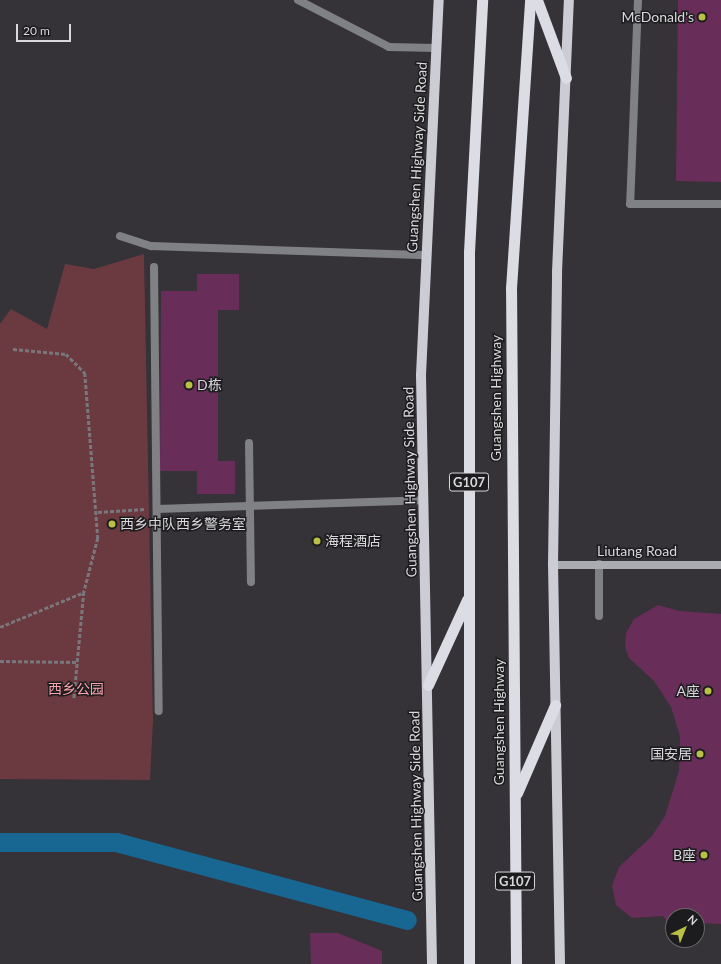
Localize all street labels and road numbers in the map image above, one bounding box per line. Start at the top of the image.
street label: Guangshen Highway Side Road [404,61,430,253]
street label: Guangshen Highway [488,335,504,461]
street label: Guangshen Highway Side Road [400,386,420,578]
road number: G107 [448,471,490,493]
street label: Liutang Road [597,543,677,559]
street label: Guangshen Highway [491,659,507,785]
street label: Guangshen Highway Side Road [406,710,426,902]
road number: G107 [494,870,536,892]

